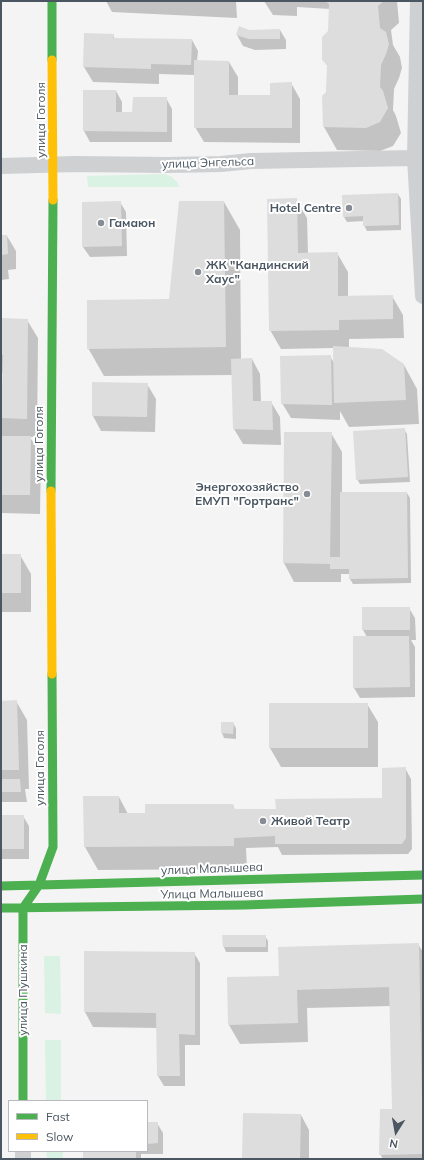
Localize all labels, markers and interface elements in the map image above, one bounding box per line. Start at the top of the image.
street label: улица Гоголя [34,82,48,158]
street label: улица Энгельса [161,154,255,172]
place label: Hotel Centre [270,201,341,215]
marker: Hotel Centre [344,203,354,213]
place label: Гамаюн [109,216,155,230]
marker: Гамаюн [96,218,106,228]
place label: ЖК "Кандинский Хаус" [206,258,309,286]
marker: ЖК "Кандинский Хаус" [193,267,203,277]
street label: улица Гоголя [32,406,46,482]
place label: Энергохозяйство ЕМУП "Гортранс" [195,480,299,508]
marker: Энергохозяйство ЕМУП "Гортранс" [302,489,312,499]
street label: улица Гоголя [33,730,47,806]
place label: Живой Театр [271,814,350,828]
marker: Живой Театр [258,816,268,826]
street label: улица Малышева [161,860,263,878]
street label: Улица Малышева [160,886,264,902]
street label: улица Пушкина [16,944,30,1036]
legend [8,1100,148,1152]
text: Fast [46,1109,70,1124]
north arrow [376,1112,416,1152]
text: Slow [46,1129,74,1144]
text: N [388,1136,399,1151]

